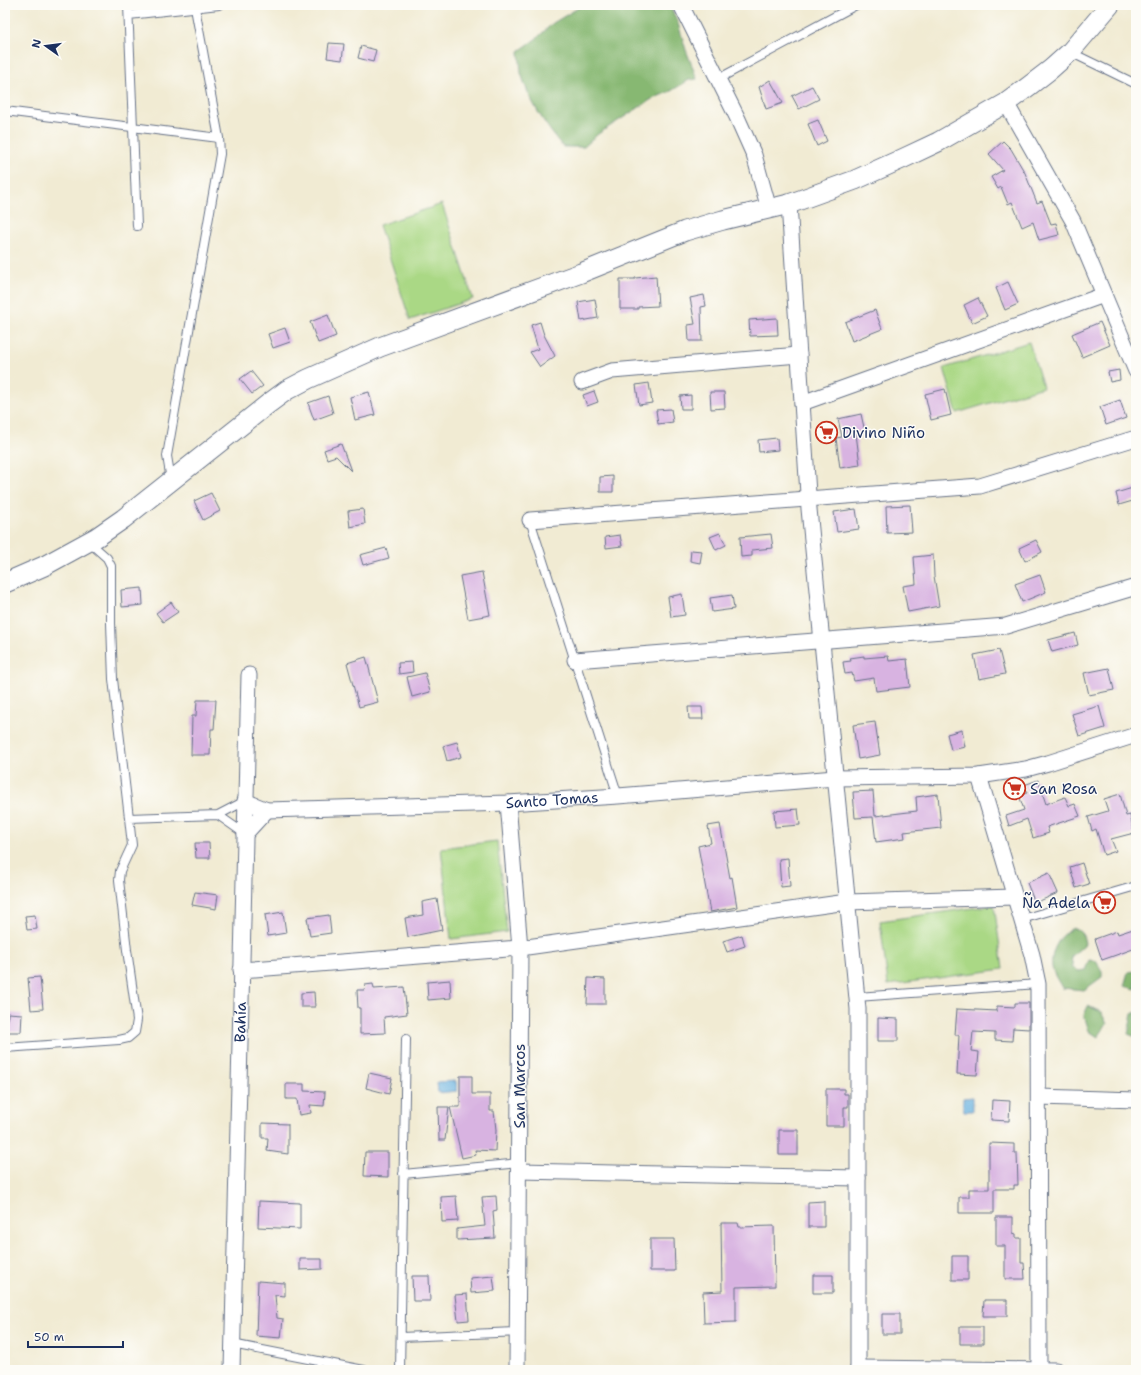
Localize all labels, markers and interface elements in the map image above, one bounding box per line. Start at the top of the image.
north arrow [26,26,66,66]
text: N [28,37,45,50]
supermarket icon: Divino Niño [814,420,840,446]
place label: Divino Niño [842,423,925,443]
supermarket icon: San Rosa [1002,776,1028,802]
place label: San Rosa [1030,779,1098,799]
street label: Santo Tomas [505,787,599,813]
supermarket icon: Ña Adela [1092,890,1118,916]
place label: Ña Adela [1022,891,1091,913]
street label: Bahía [230,1001,251,1043]
street label: San Marcos [510,1043,530,1129]
scale bar [28,1323,123,1349]
text: 50 m [34,1329,64,1345]

